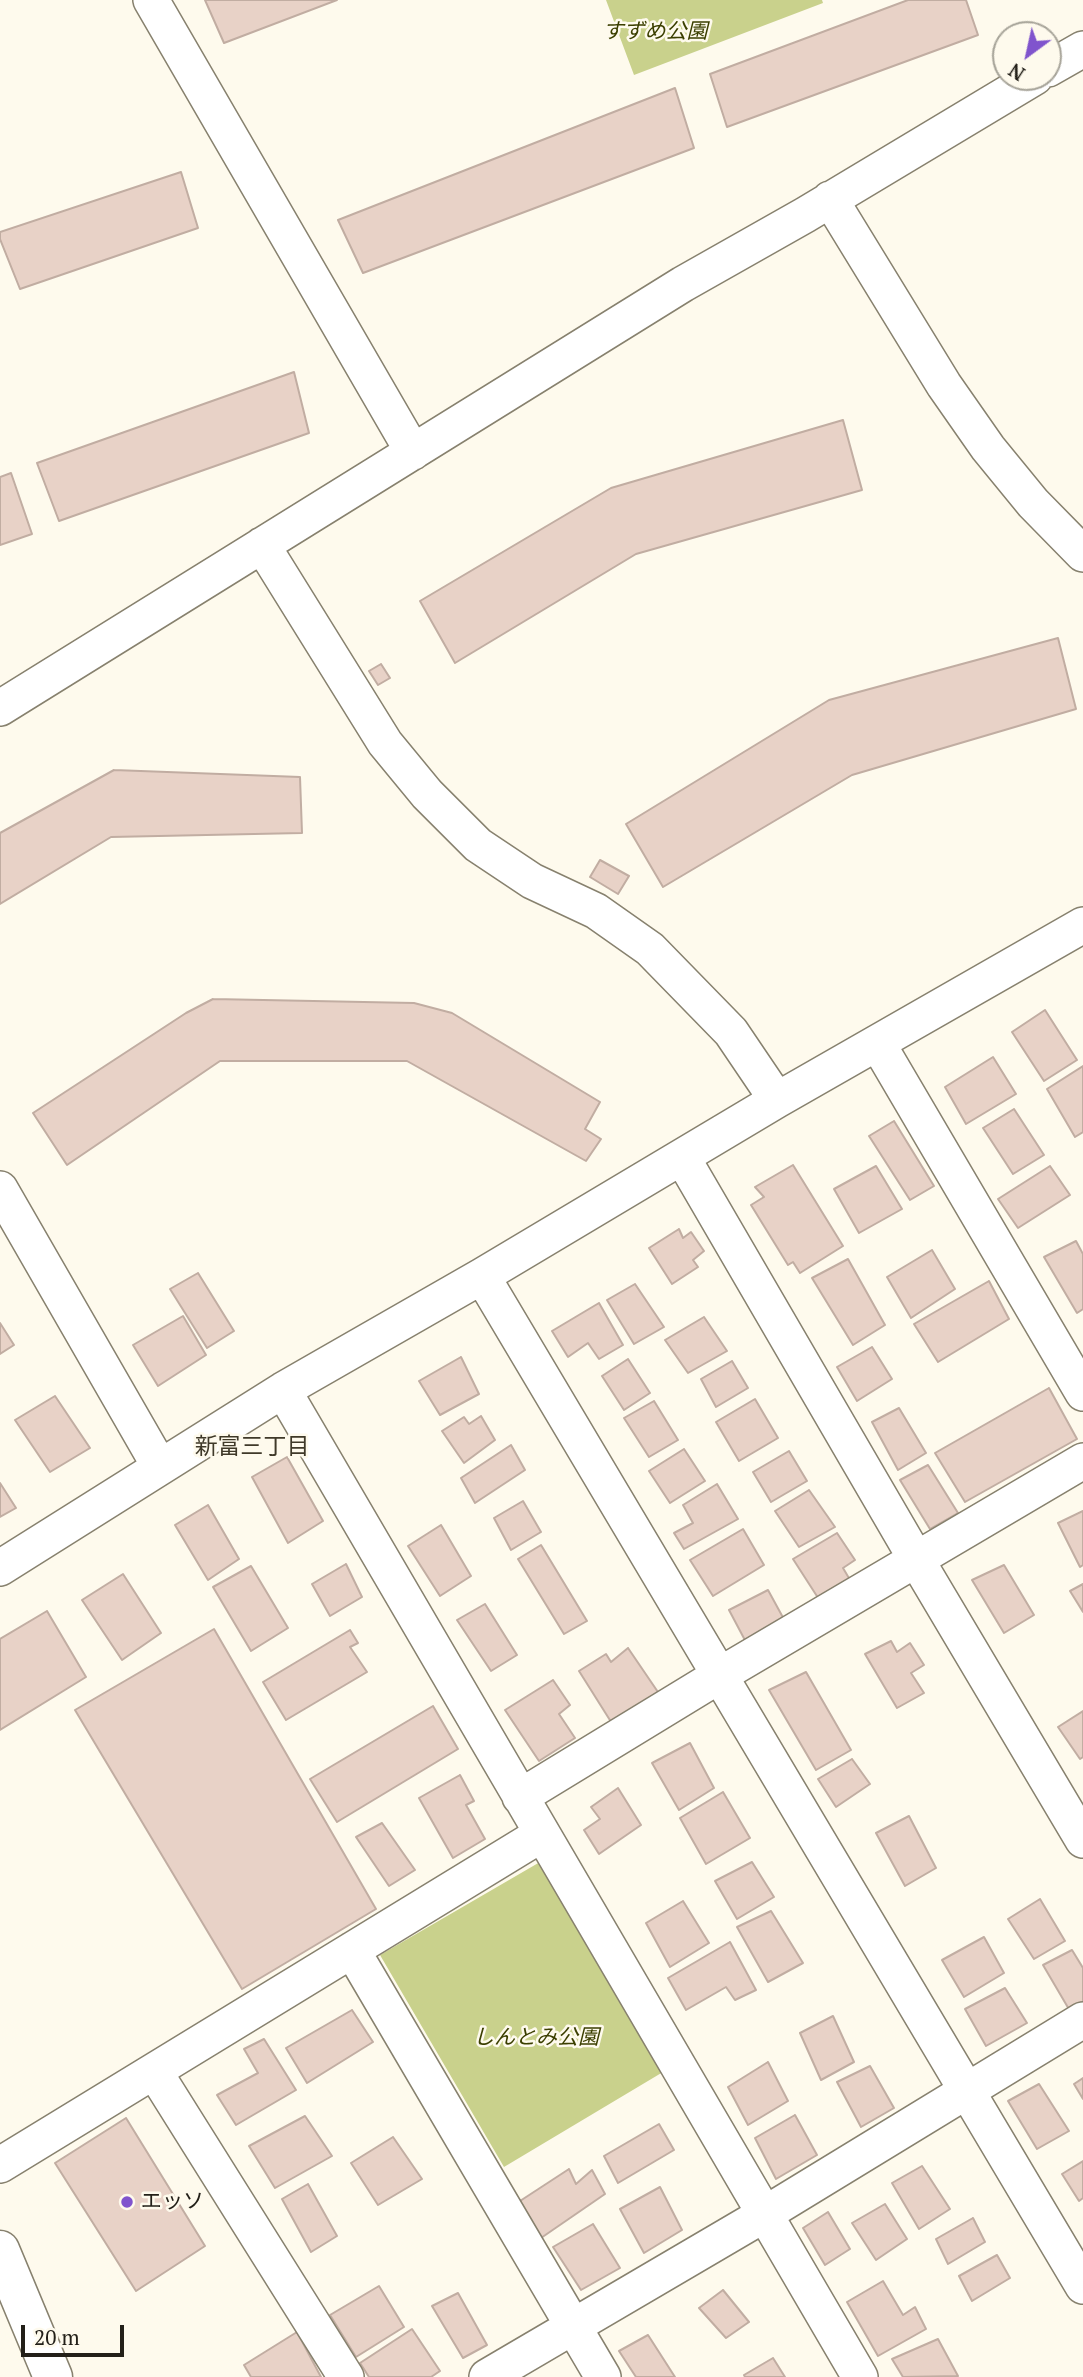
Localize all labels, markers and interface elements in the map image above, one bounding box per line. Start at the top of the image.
park label: すずめ公園 [603,19,707,45]
north arrow [992,21,1062,91]
text: N [1004,58,1029,87]
district label: 新富三丁目 [195,1433,309,1461]
park label: しんとみ公園 [473,2025,599,2051]
place label: エッソ [141,2189,204,2215]
marker: エッソ [119,2194,135,2210]
scale bar [24,2310,128,2354]
text: 20 m [34,2323,80,2351]

